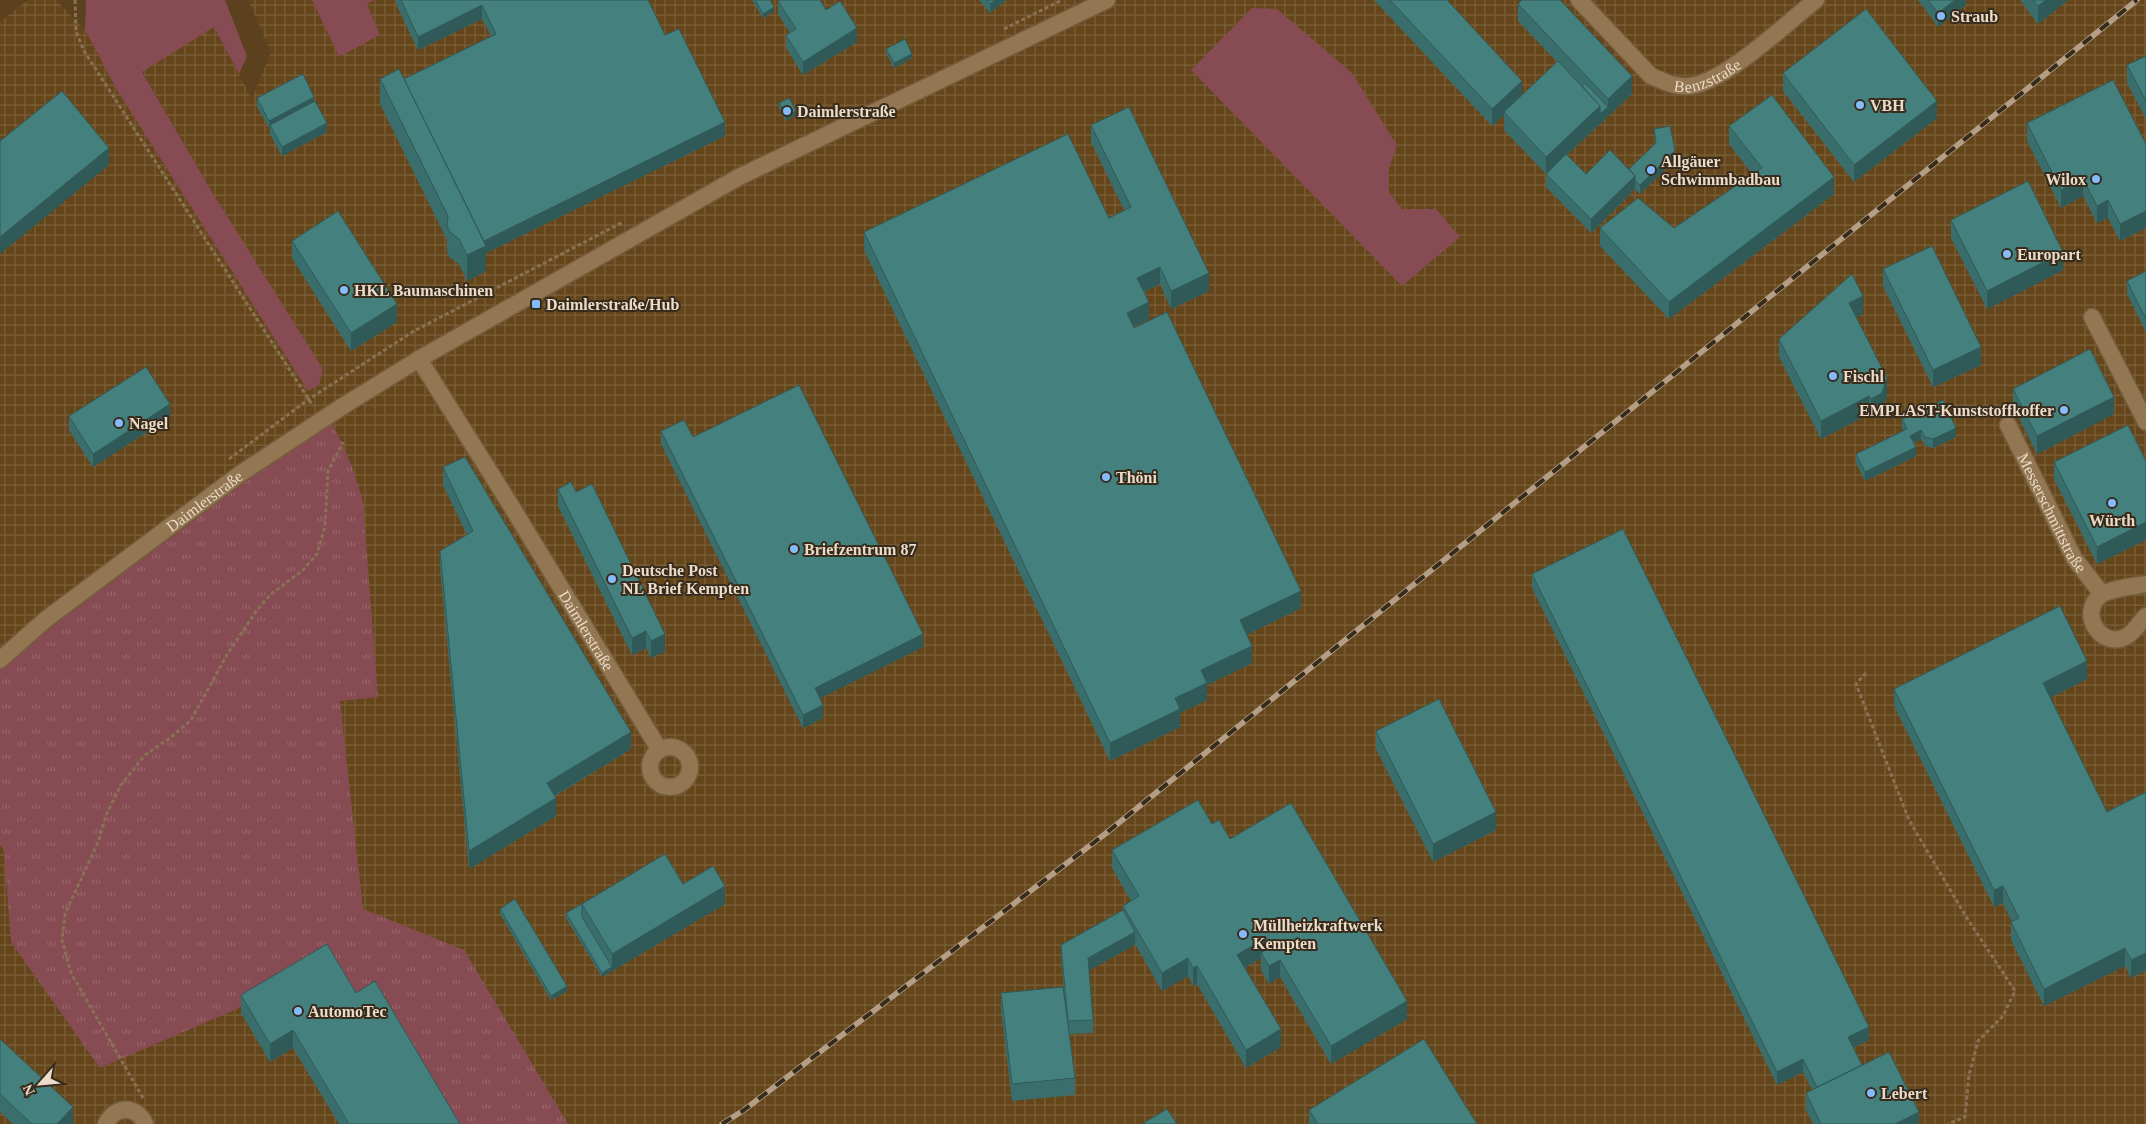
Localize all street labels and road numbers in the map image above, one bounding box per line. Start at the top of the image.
street label: Benzstraße [1673,55,1744,95]
street label: Messerschmittstraße [2015,450,2090,575]
street label: Daimlerstraße [163,467,246,535]
street label: Daimlerstraße [556,587,618,673]

